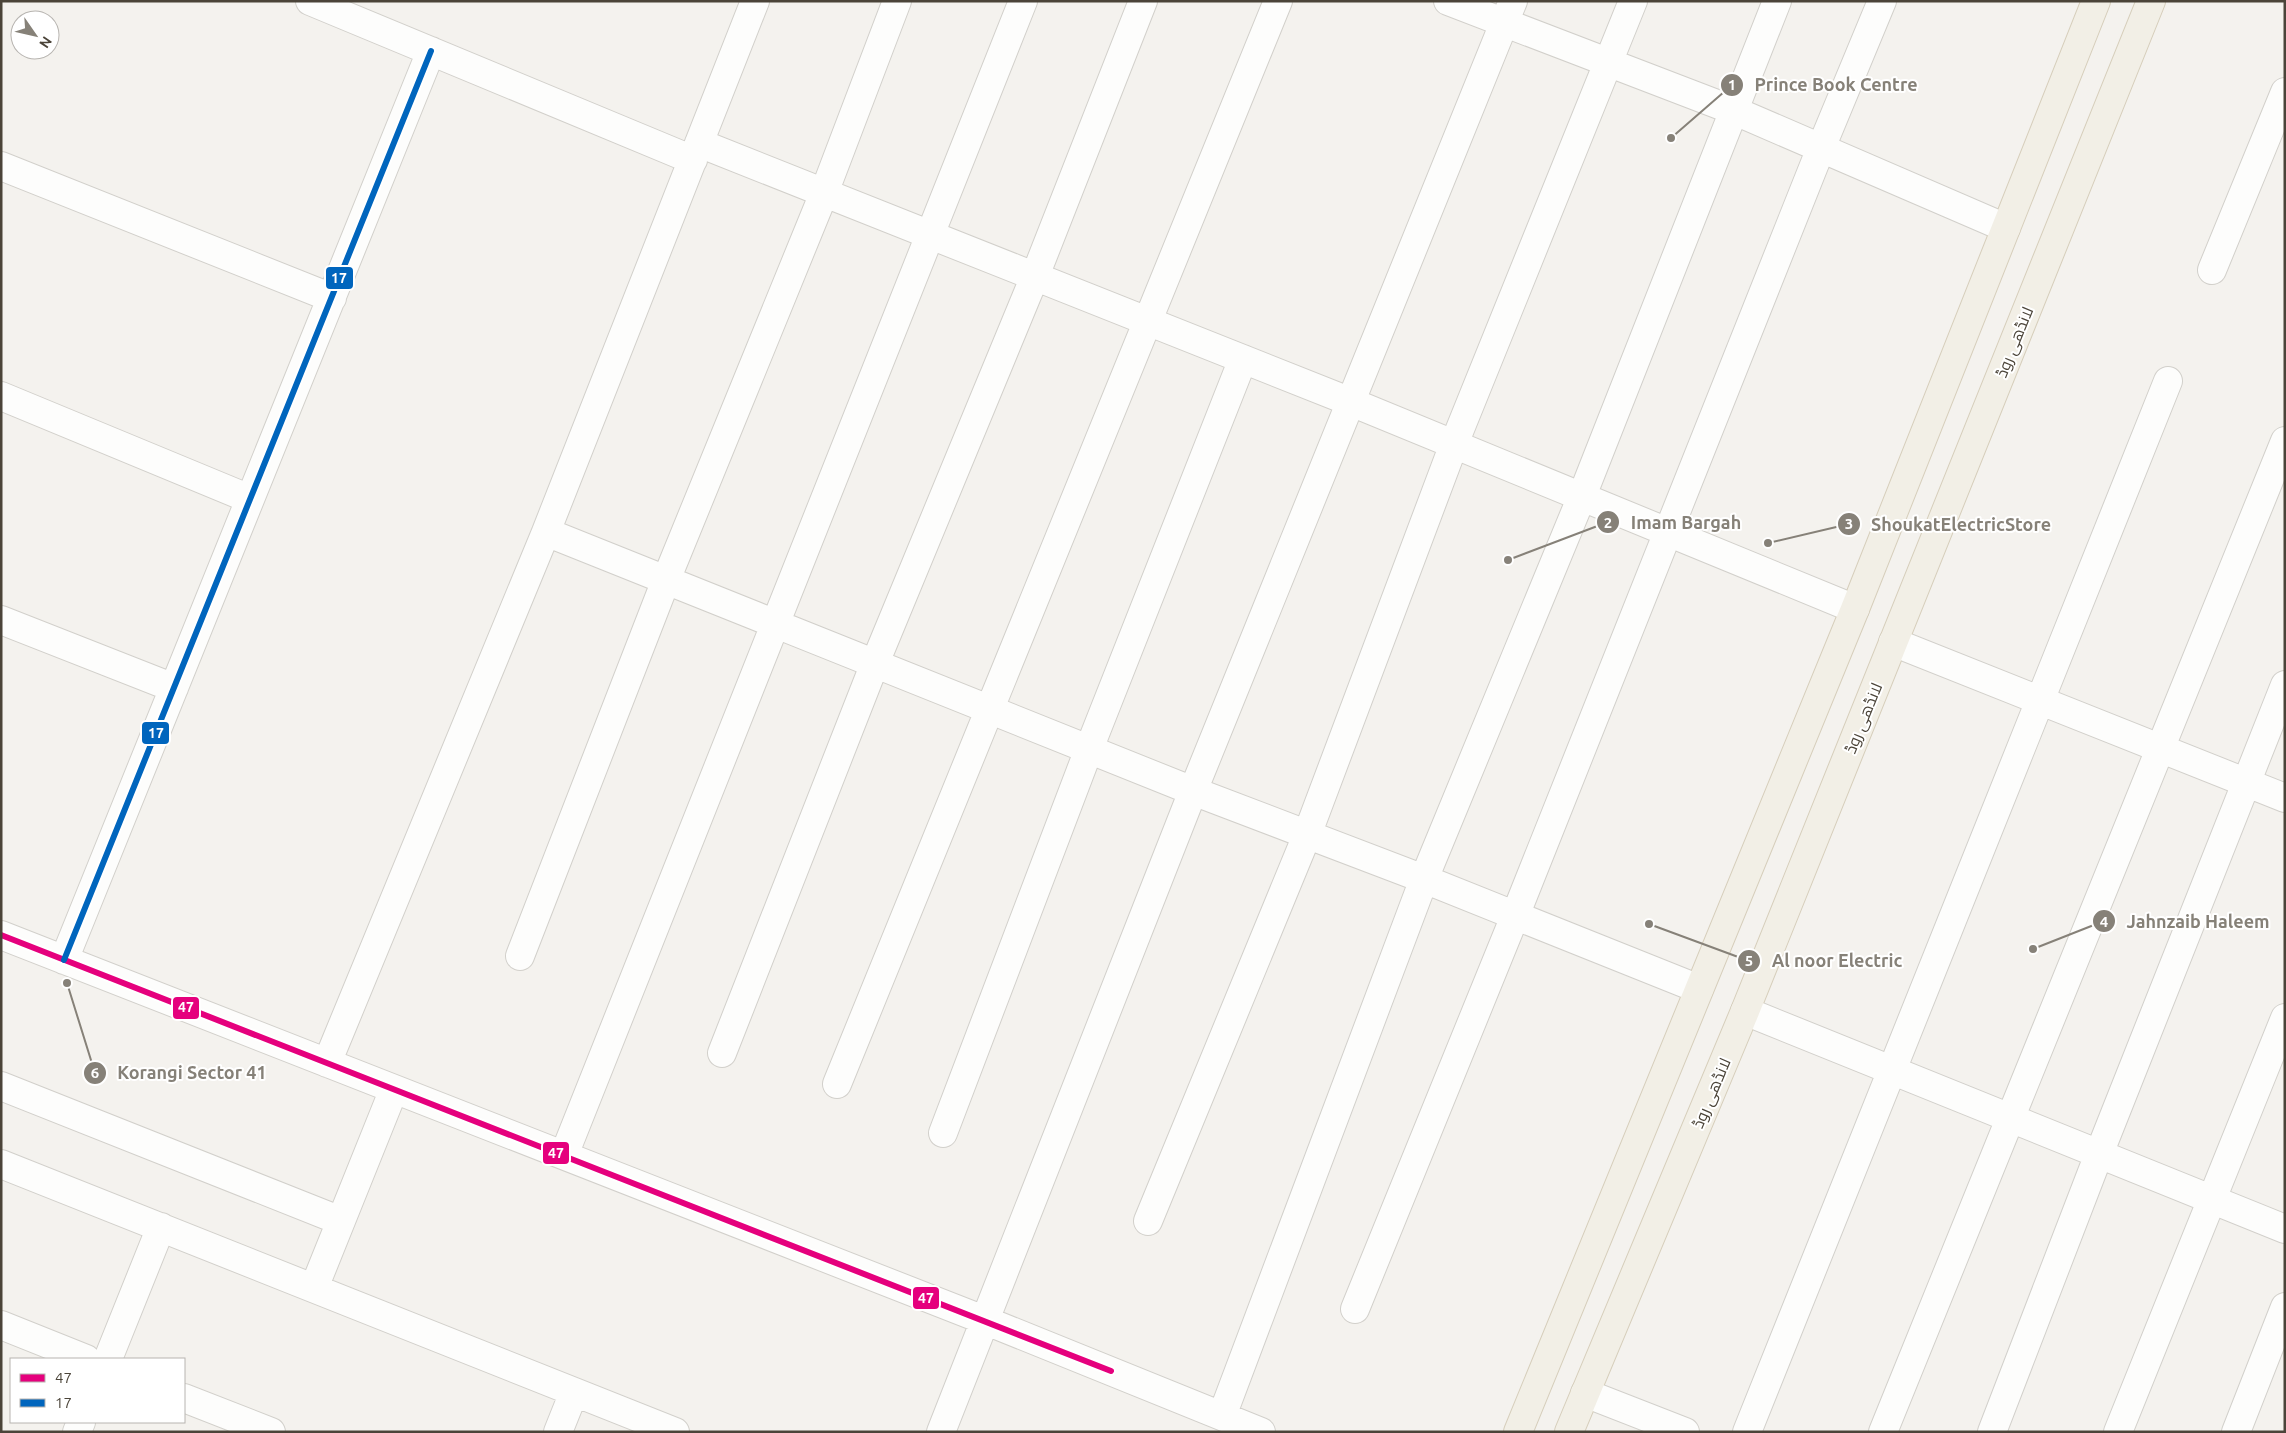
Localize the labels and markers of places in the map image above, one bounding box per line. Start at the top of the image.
callout: Prince Book Centre [1720,68,1928,101]
callout: Imam Bargah [1596,506,1751,539]
callout: ShoukatElectricStore [1836,508,2061,541]
callout: Jahnzaib Haleem [2091,905,2280,938]
callout: Al noor Electric [1737,944,1912,977]
callout: Korangi Sector 41 [83,1056,277,1089]

